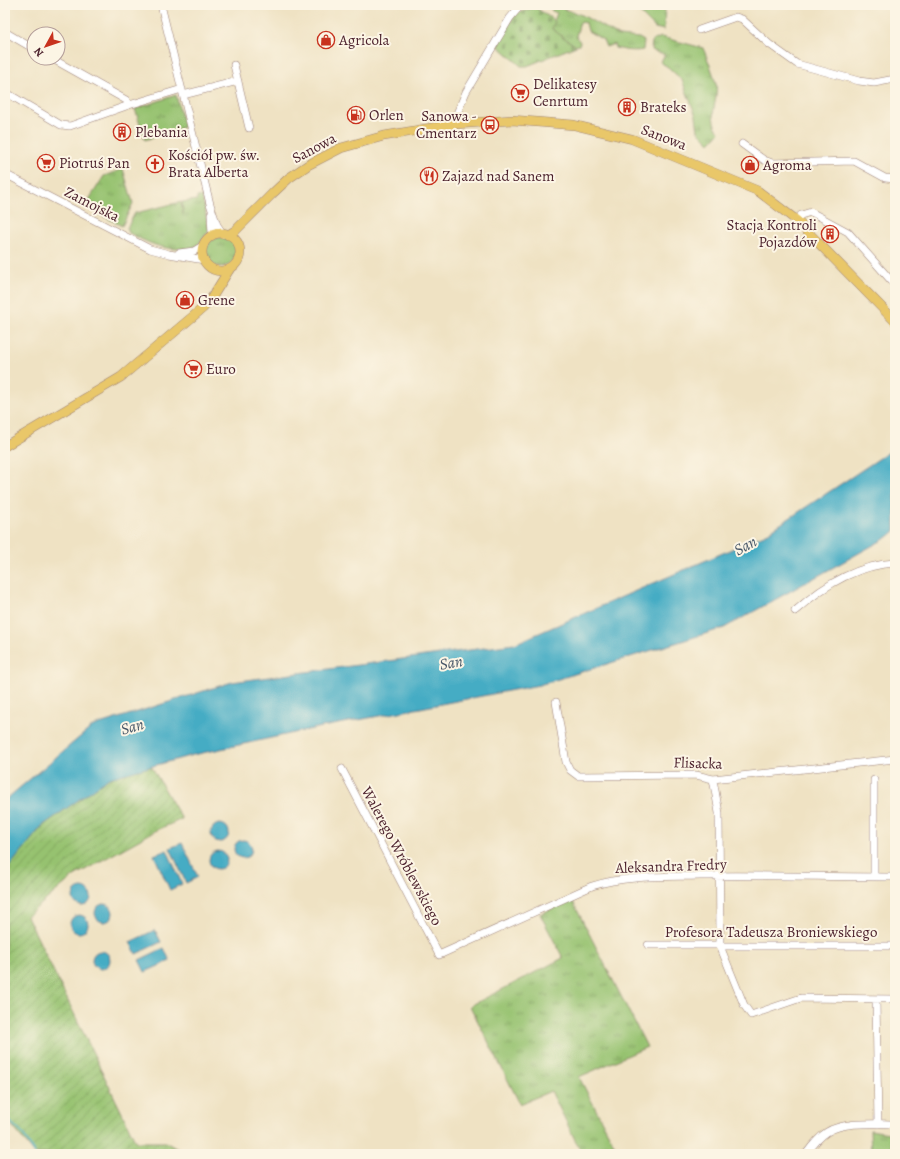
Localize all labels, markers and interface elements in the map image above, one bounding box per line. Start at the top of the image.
north arrow [26,26,66,66]
shop icon: Agricola [316,30,336,50]
place label: Agricola [338,30,390,50]
text: N [30,44,47,60]
place label: Delikatesy Cenrtum [533,74,597,111]
supermarket icon: Delikatesy Cenrtum [510,83,530,103]
building icon: Brateks [617,97,637,117]
place label: Brateks [640,97,687,117]
fuel station icon: Orlen [346,105,366,125]
place label: Orlen [369,105,404,125]
place label: Sanowa - Cmentarz [416,106,477,143]
bus stop icon: Sanowa - Cmentarz [480,115,500,135]
street label: Sanowa [638,119,690,155]
building icon: Plebania [112,122,132,142]
place label: Plebania [135,122,188,142]
street label: Sanowa [288,128,340,168]
place label: Kościół pw. św. Brata Alberta [168,145,260,182]
supermarket icon: Piotruś Pan [36,153,56,173]
place label: Piotruś Pan [59,153,130,173]
church icon: Kościół pw. św. Brata Alberta [145,154,165,174]
shop icon: Agroma [740,155,760,175]
place label: Agroma [762,155,812,175]
restaurant icon: Zajazd nad Sanem [419,166,439,186]
place label: Zajazd nad Sanem [442,166,555,186]
street label: Zamojska [61,182,123,226]
place label: Stacja Kontroli Pojazdów [726,215,817,252]
building icon: Stacja Kontroli Pojazdów [820,224,840,244]
shop icon: Grene [175,290,195,310]
place label: Grene [198,290,235,310]
supermarket icon: Euro [183,359,203,379]
place label: Euro [206,359,236,379]
water label: San [730,531,761,561]
water label: San [438,650,464,676]
water label: San [118,713,146,741]
street label: Flisacka [673,752,723,774]
street label: Walerego Wróblewskiego [356,782,447,929]
street label: Aleksandra Fredry [614,854,727,878]
street label: Profesora Tadeusza Broniewskiego [665,922,877,942]

